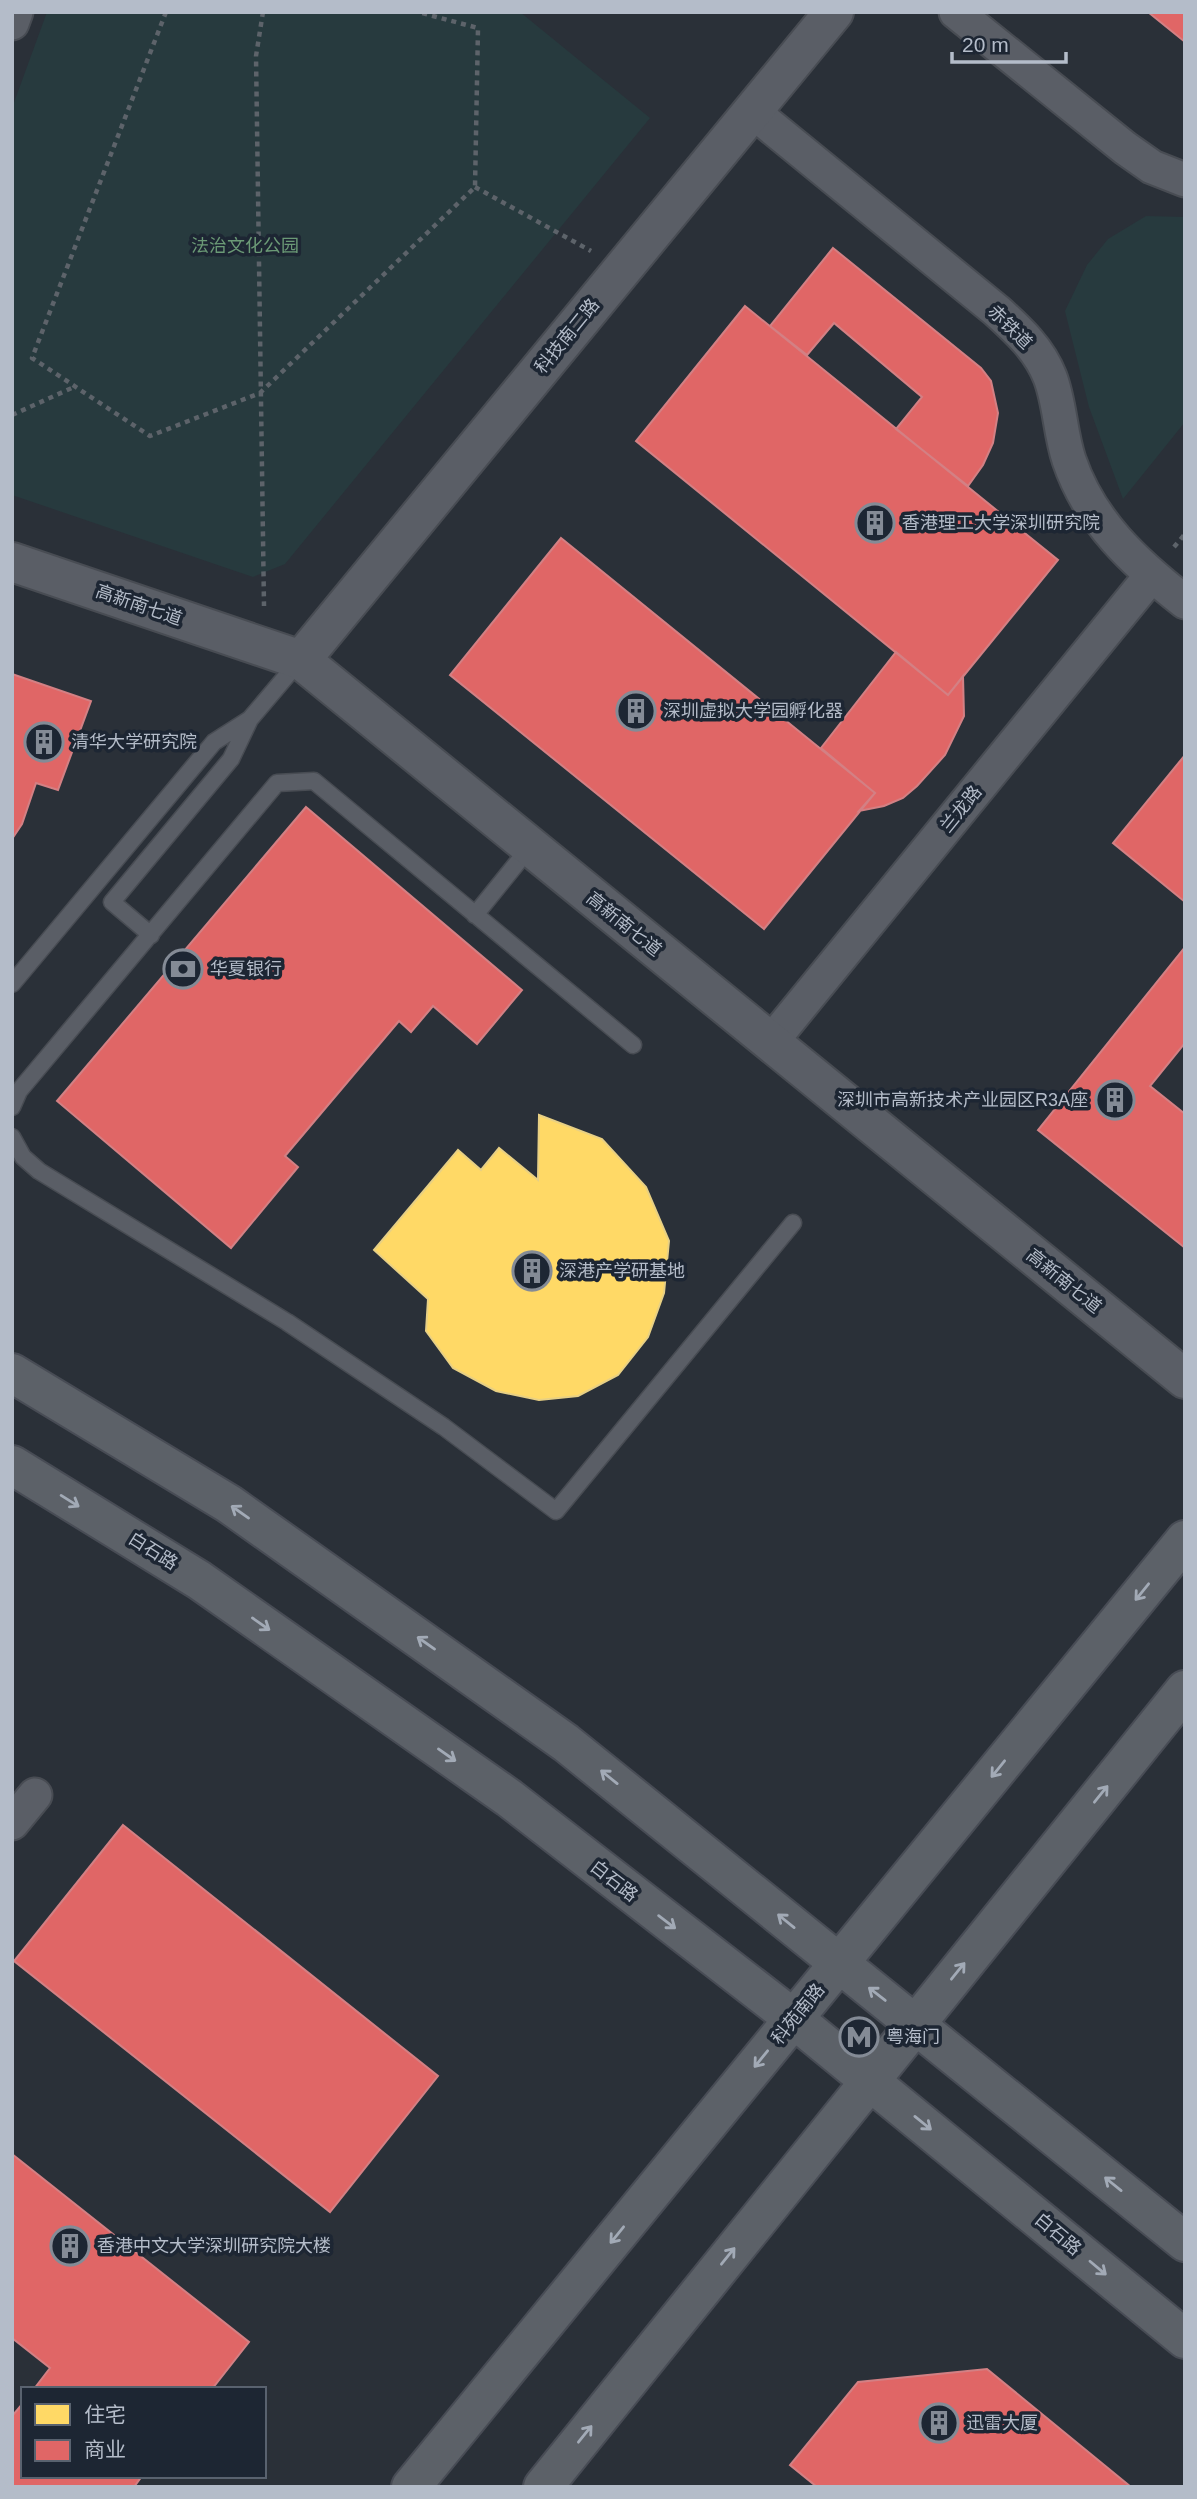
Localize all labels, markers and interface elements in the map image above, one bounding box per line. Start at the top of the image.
scale bar [952,21,1066,65]
text: 20 m [962,33,1009,56]
park label: 法治文化公园 [191,236,299,256]
street label: 科技南二路 [531,295,603,377]
street label: 赤铁道 [984,301,1036,353]
building icon: 香港理工大学深圳研究院 [854,502,896,544]
place label: 香港理工大学深圳研究院 [902,513,1100,533]
street label: 高新南七道 [93,581,185,629]
building icon: 深圳虚拟大学园孵化器 [615,690,657,732]
place label: 深圳虚拟大学园孵化器 [663,701,843,721]
building icon: 清华大学研究院 [23,721,65,763]
place label: 清华大学研究院 [71,732,197,752]
street label: 兰龙路 [936,782,986,836]
street label: 高新南七道 [583,888,665,960]
bank icon: 华夏银行 [162,948,204,990]
place label: 华夏银行 [210,959,282,979]
building icon: 深圳市高新技术产业园区R3A座 [1094,1079,1136,1121]
place label: 深圳市高新技术产业园区R3A座 [837,1090,1088,1110]
street label: 高新南七道 [1023,1245,1105,1317]
building icon: 深港产学研基地 [511,1250,553,1292]
place label: 深港产学研基地 [559,1261,685,1281]
one-way arrow [60,1494,80,1508]
one-way arrow [231,1505,250,1519]
street label: 白石路 [125,1528,181,1574]
one-way arrow [1134,1583,1149,1601]
one-way arrow [251,1617,270,1631]
one-way arrow [417,1636,436,1650]
one-way arrow [437,1748,457,1762]
one-way arrow [990,1759,1006,1777]
one-way arrow [601,1770,619,1785]
one-way arrow [1093,1786,1108,1804]
street label: 白石路 [587,1856,641,1906]
one-way arrow [777,1913,795,1929]
one-way arrow [658,1915,676,1930]
one-way arrow [950,1963,965,1981]
street label: 科苑南路 [768,1980,828,2048]
one-way arrow [868,1987,886,2002]
metro station icon: 粤海门 [838,2016,880,2058]
place label: 粤海门 [886,2027,940,2047]
one-way arrow [753,2050,769,2068]
one-way arrow [913,2115,931,2131]
one-way arrow [1104,2176,1122,2192]
street label: 白石路 [1031,2209,1085,2259]
building icon: 香港中文大学深圳研究院大楼 [49,2225,91,2267]
one-way arrow [609,2226,625,2244]
place label: 香港中文大学深圳研究院大楼 [97,2236,331,2256]
one-way arrow [720,2248,735,2266]
one-way arrow [1089,2260,1107,2275]
legend [21,2387,266,2478]
building icon: 迅雷大厦 [918,2402,960,2444]
text: 住宅 [84,2403,126,2426]
place label: 迅雷大厦 [966,2413,1038,2433]
one-way arrow [578,2425,593,2443]
text: 商业 [84,2438,126,2461]

